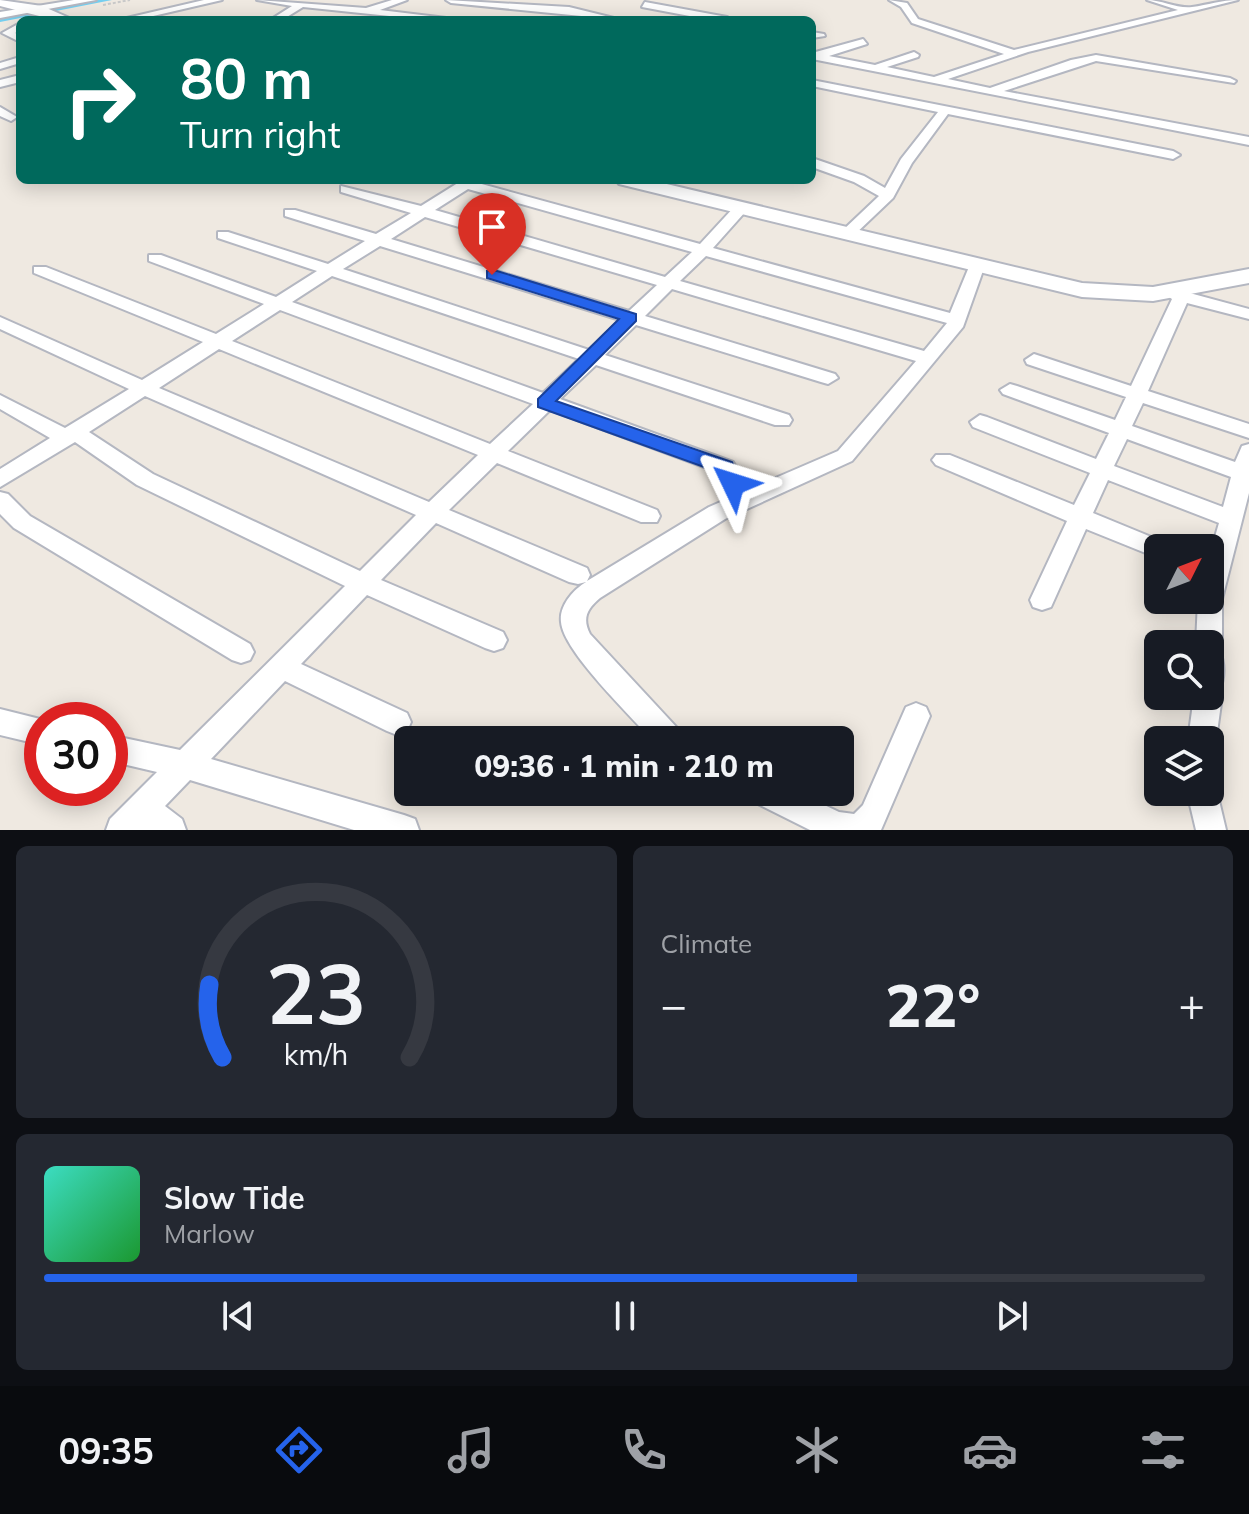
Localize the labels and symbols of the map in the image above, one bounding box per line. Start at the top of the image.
pin [458,193,526,275]
position arrow [691,442,775,526]
north arrow [1144,534,1224,614]
speed limit sign: 30 [24,702,128,806]

